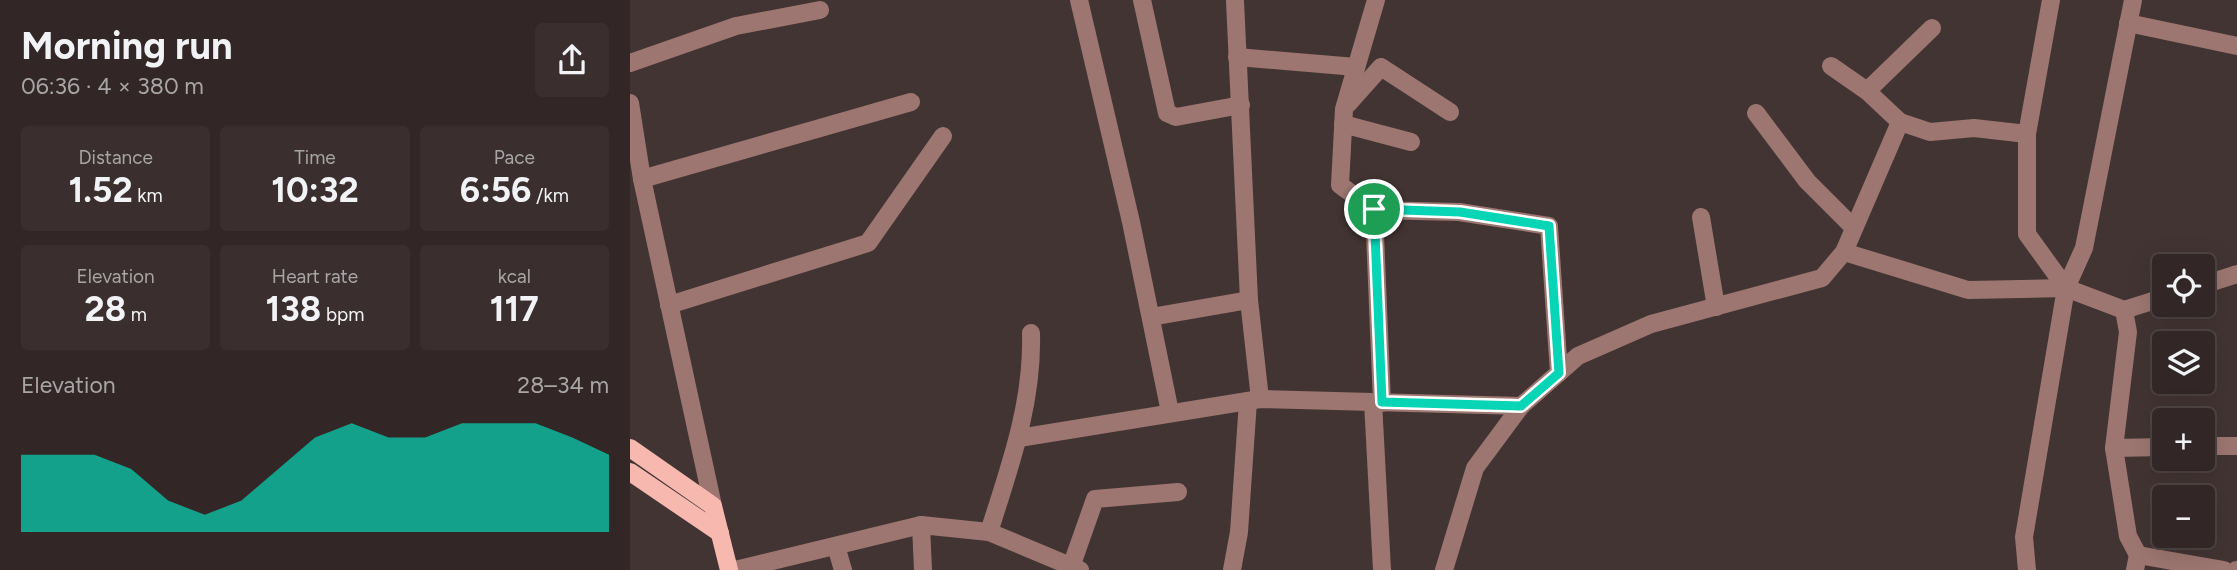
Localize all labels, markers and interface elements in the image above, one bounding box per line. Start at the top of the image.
text: Morning run [21,23,233,69]
button: share [535,23,609,97]
text: 06:36 · 4 × 380 m [21,72,204,100]
text: Distance [78,146,153,169]
text: Time [294,146,336,169]
text: Pace [494,146,535,169]
text: 1.52 [69,169,133,211]
text: 10:32 [271,169,359,211]
text: 6:56 [460,169,531,211]
pin [1344,179,1404,239]
text: km [133,184,163,207]
text: /km [531,184,569,207]
icon: arrive [1355,190,1393,228]
map controls [2152,254,2215,548]
button: locate [2152,254,2215,317]
text: Elevation [77,265,155,288]
text: Heart rate [272,265,358,288]
text: kcal [498,265,531,288]
text: 28 [84,288,126,330]
text: 138 [266,288,321,330]
text: 117 [490,288,539,330]
text: m [126,303,147,326]
text: bpm [321,303,364,326]
button: layers [2152,331,2215,394]
text: Elevation [21,371,116,399]
text: 28–34 m [517,371,609,399]
button: + [2152,408,2215,471]
button: − [2152,485,2215,548]

